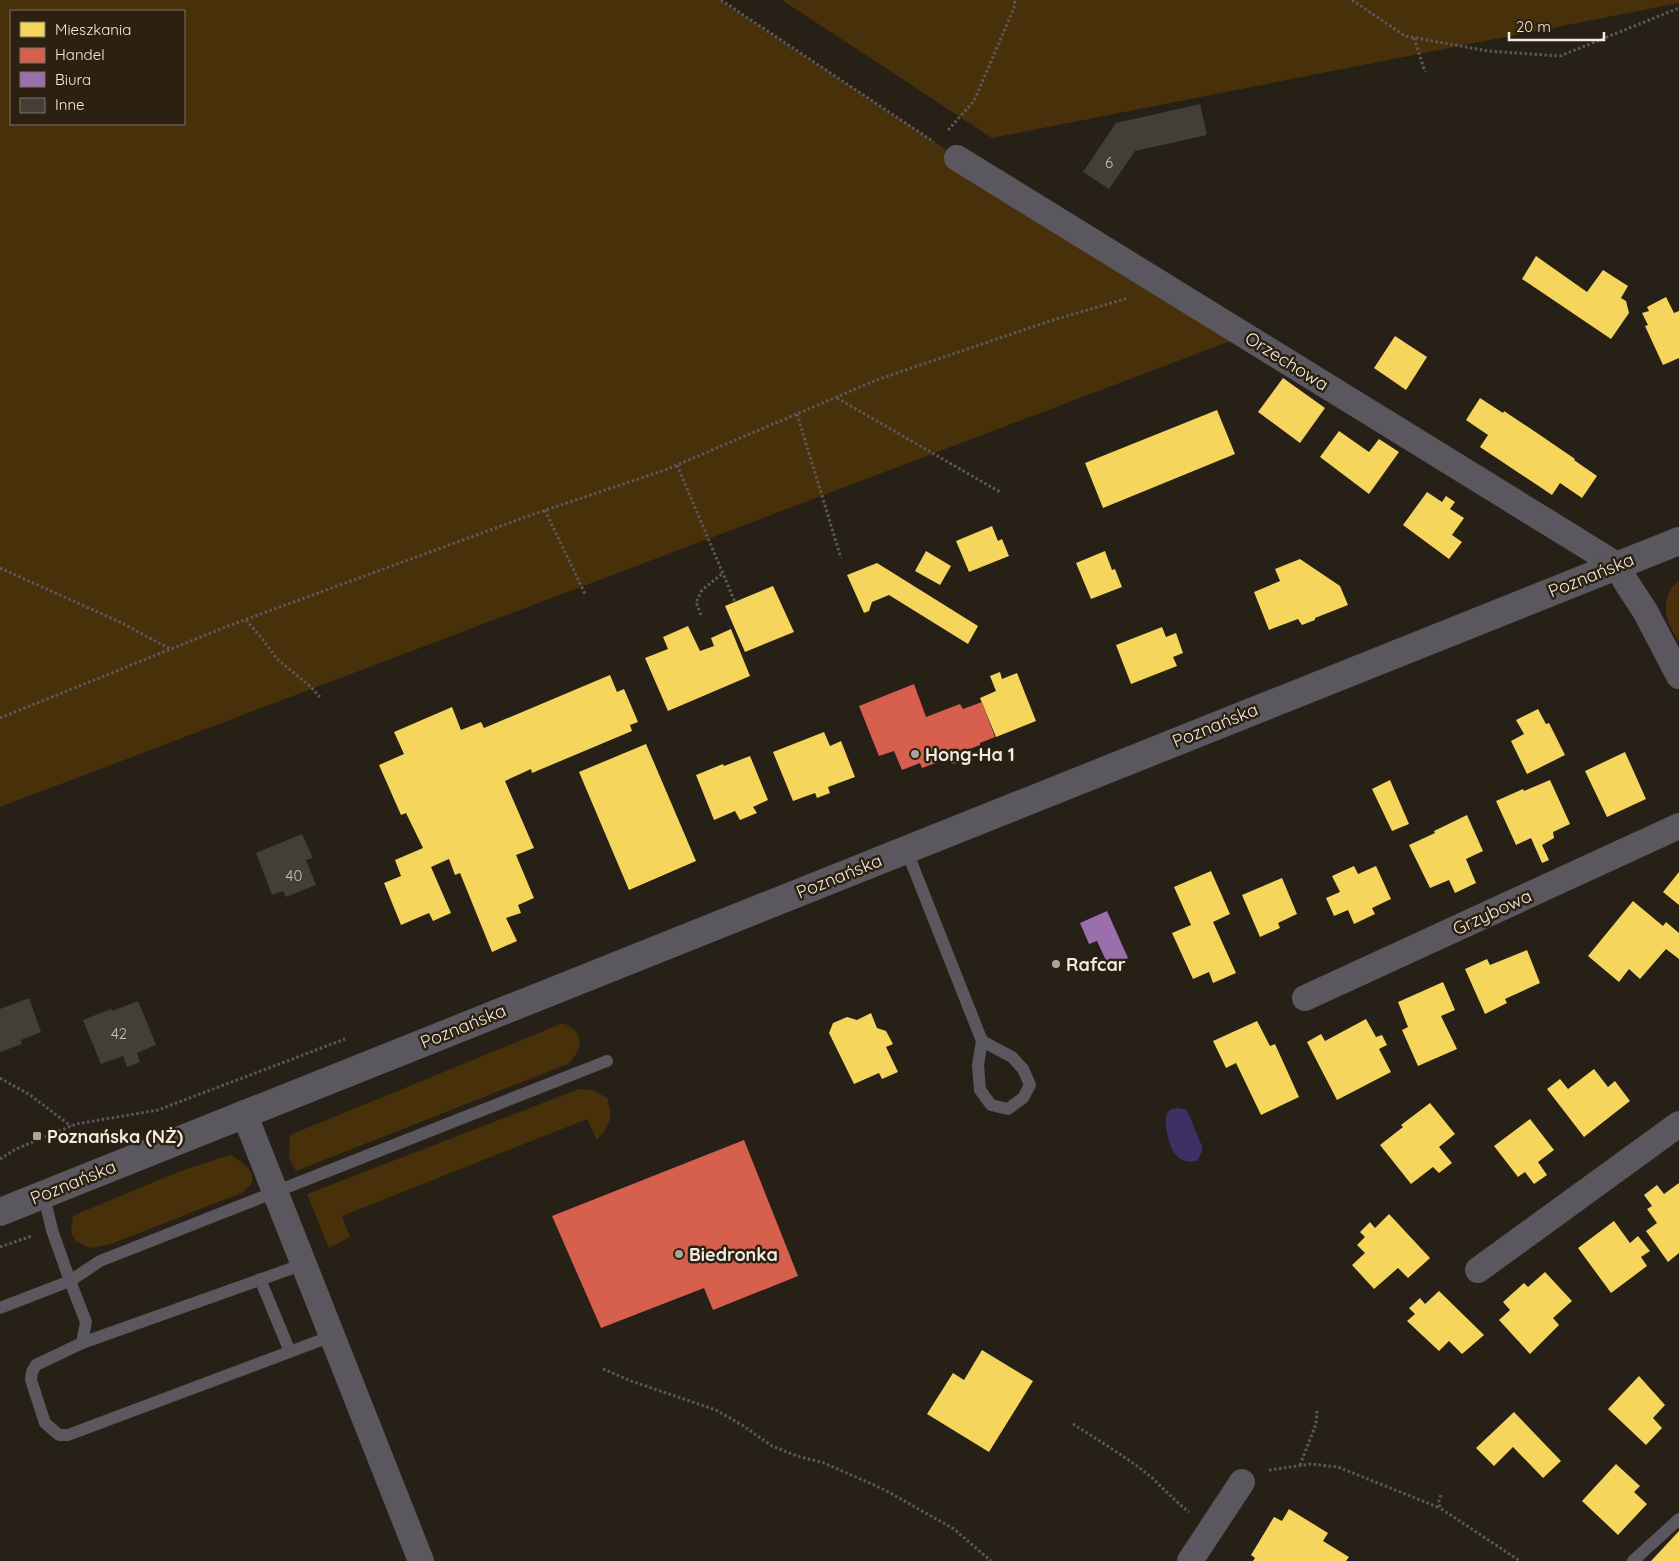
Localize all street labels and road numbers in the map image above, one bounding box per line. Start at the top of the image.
street label: Orzechowa [1241,326,1333,396]
street label: Poznańska [1545,547,1637,603]
street label: Poznańska [1169,697,1261,753]
street label: Poznańska [793,848,885,904]
street label: Grzybowa [1449,884,1535,940]
street label: Poznańska [417,998,509,1054]
street label: Poznańska [27,1154,119,1210]

